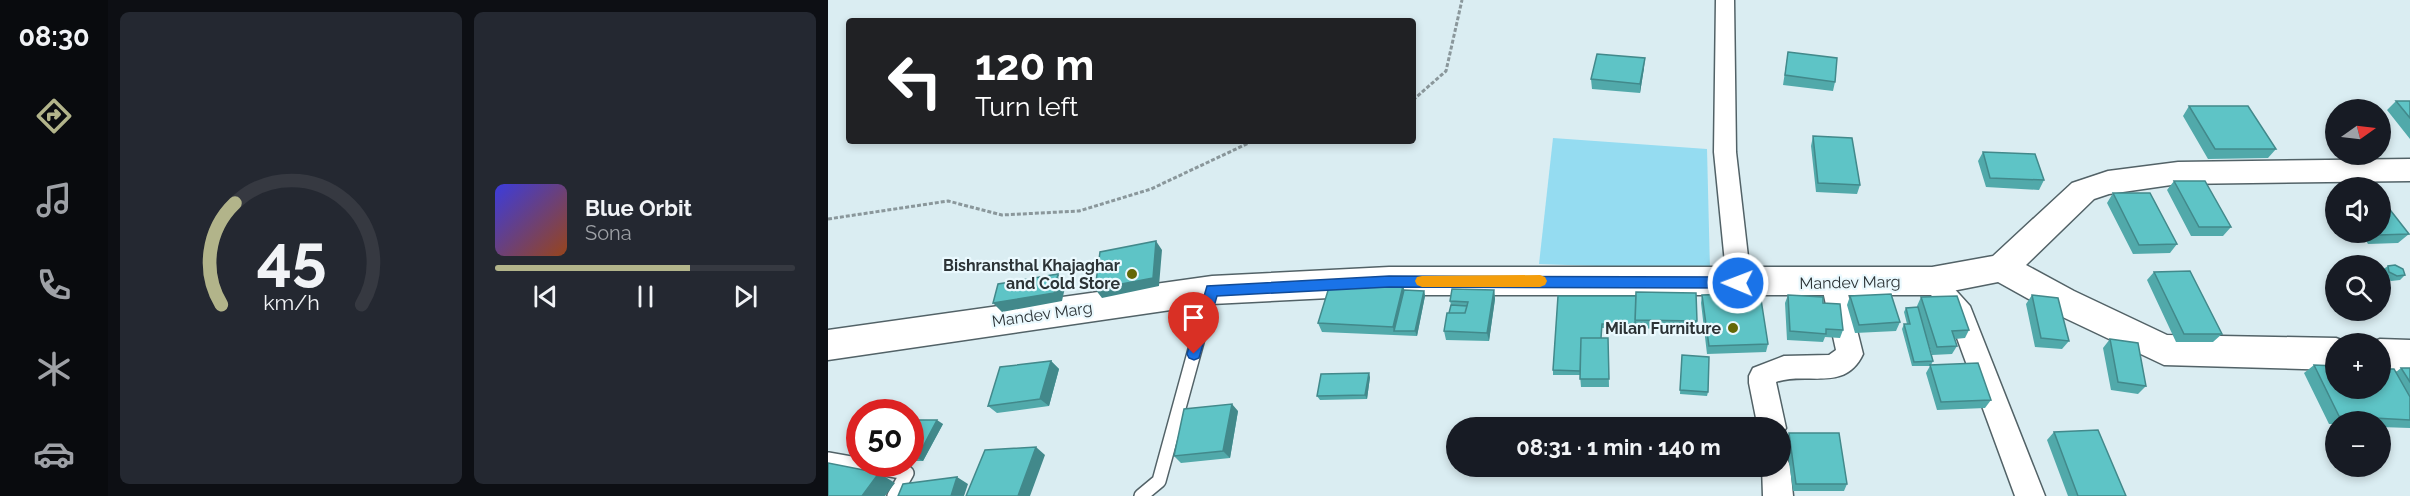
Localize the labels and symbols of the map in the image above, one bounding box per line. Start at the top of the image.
north arrow [2325,99,2391,165]
position arrow [1706,251,1770,315]
place label: Bishransthal Khajaghar and Cold Store [943,256,1120,293]
marker: Bishransthal Khajaghar and Cold Store [1125,267,1139,281]
street label: Mandev Marg [1799,272,1901,293]
pin [1168,292,1219,354]
street label: Mandev Marg [991,298,1094,331]
place label: Milan Furniture [1605,319,1721,338]
marker: Milan Furniture [1726,321,1740,335]
speed limit sign: 50 [846,399,924,477]

